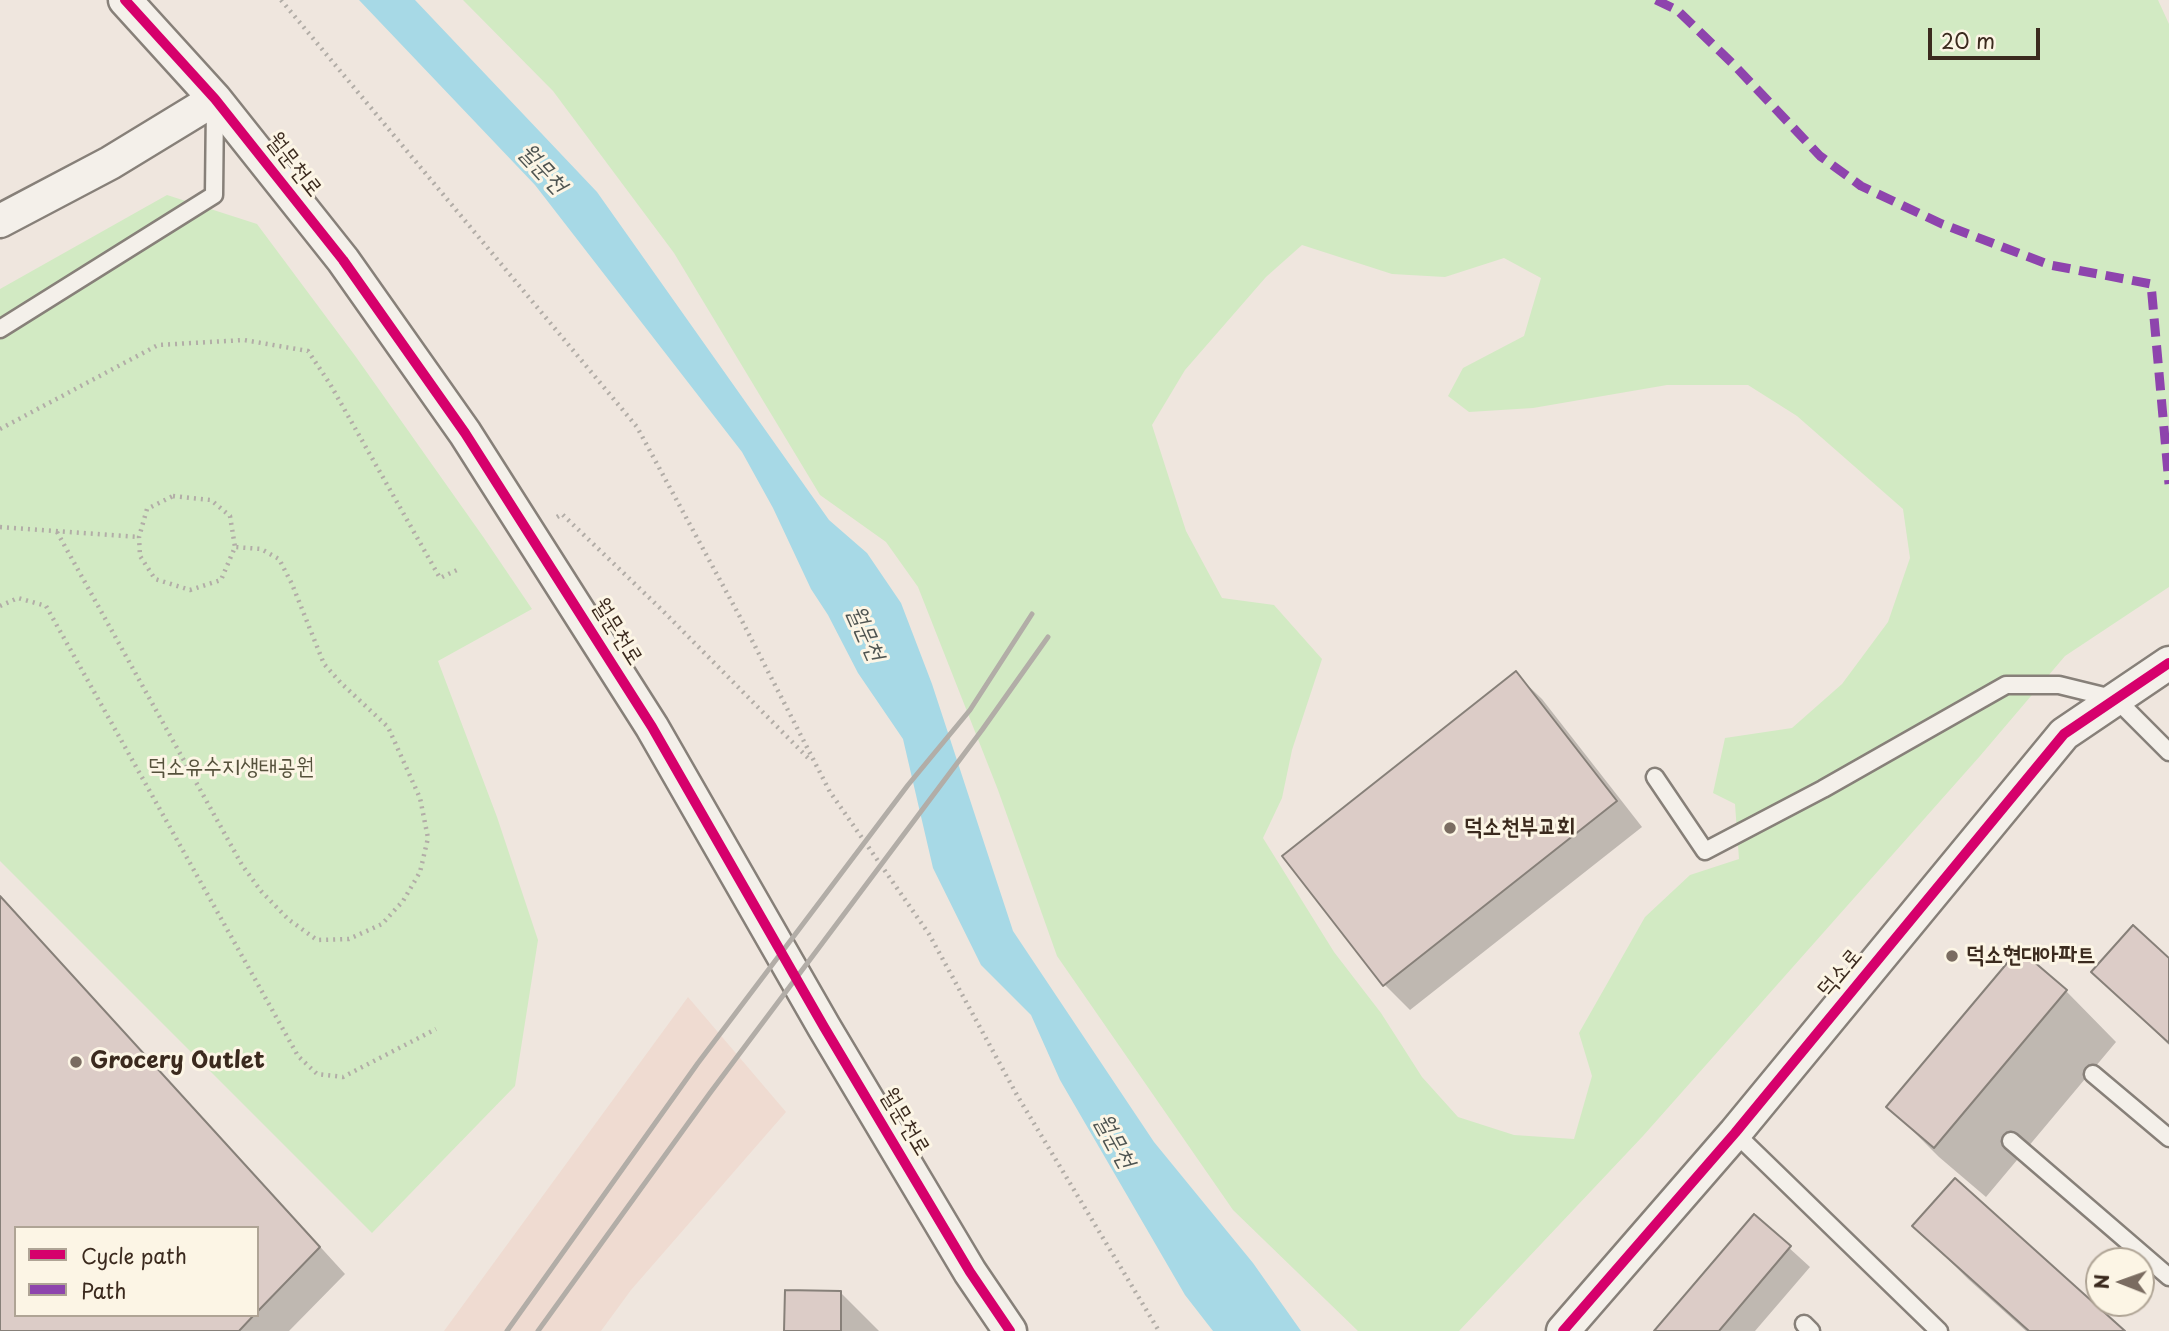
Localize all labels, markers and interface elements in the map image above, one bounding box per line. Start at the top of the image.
scale bar [1931,14,2043,58]
text: 20 m [1941,24,1995,56]
street label: 월문천로 [260,127,328,203]
water label: 월문천 [512,138,572,200]
street label: 월문천로 [586,593,648,671]
water label: 월문천 [840,601,890,665]
park label: 덕소유수지생태공원 [148,754,314,782]
place label: 덕소천부교회 [1464,814,1575,842]
marker: 덕소천부교회 [1442,820,1458,836]
place label: 덕소현대아파트 [1966,942,2096,970]
street label: 덕소로 [1812,943,1868,1003]
marker: 덕소현대아파트 [1944,948,1960,964]
place label: Grocery Outlet [90,1048,265,1076]
marker: Grocery Outlet [68,1054,84,1070]
street label: 월문천로 [874,1083,936,1161]
water label: 월문천 [1087,1109,1141,1173]
legend [14,1226,259,1317]
text: Cycle path [81,1239,187,1271]
north arrow [2085,1247,2155,1317]
text: Path [81,1274,126,1306]
text: N [2087,1274,2115,1289]

